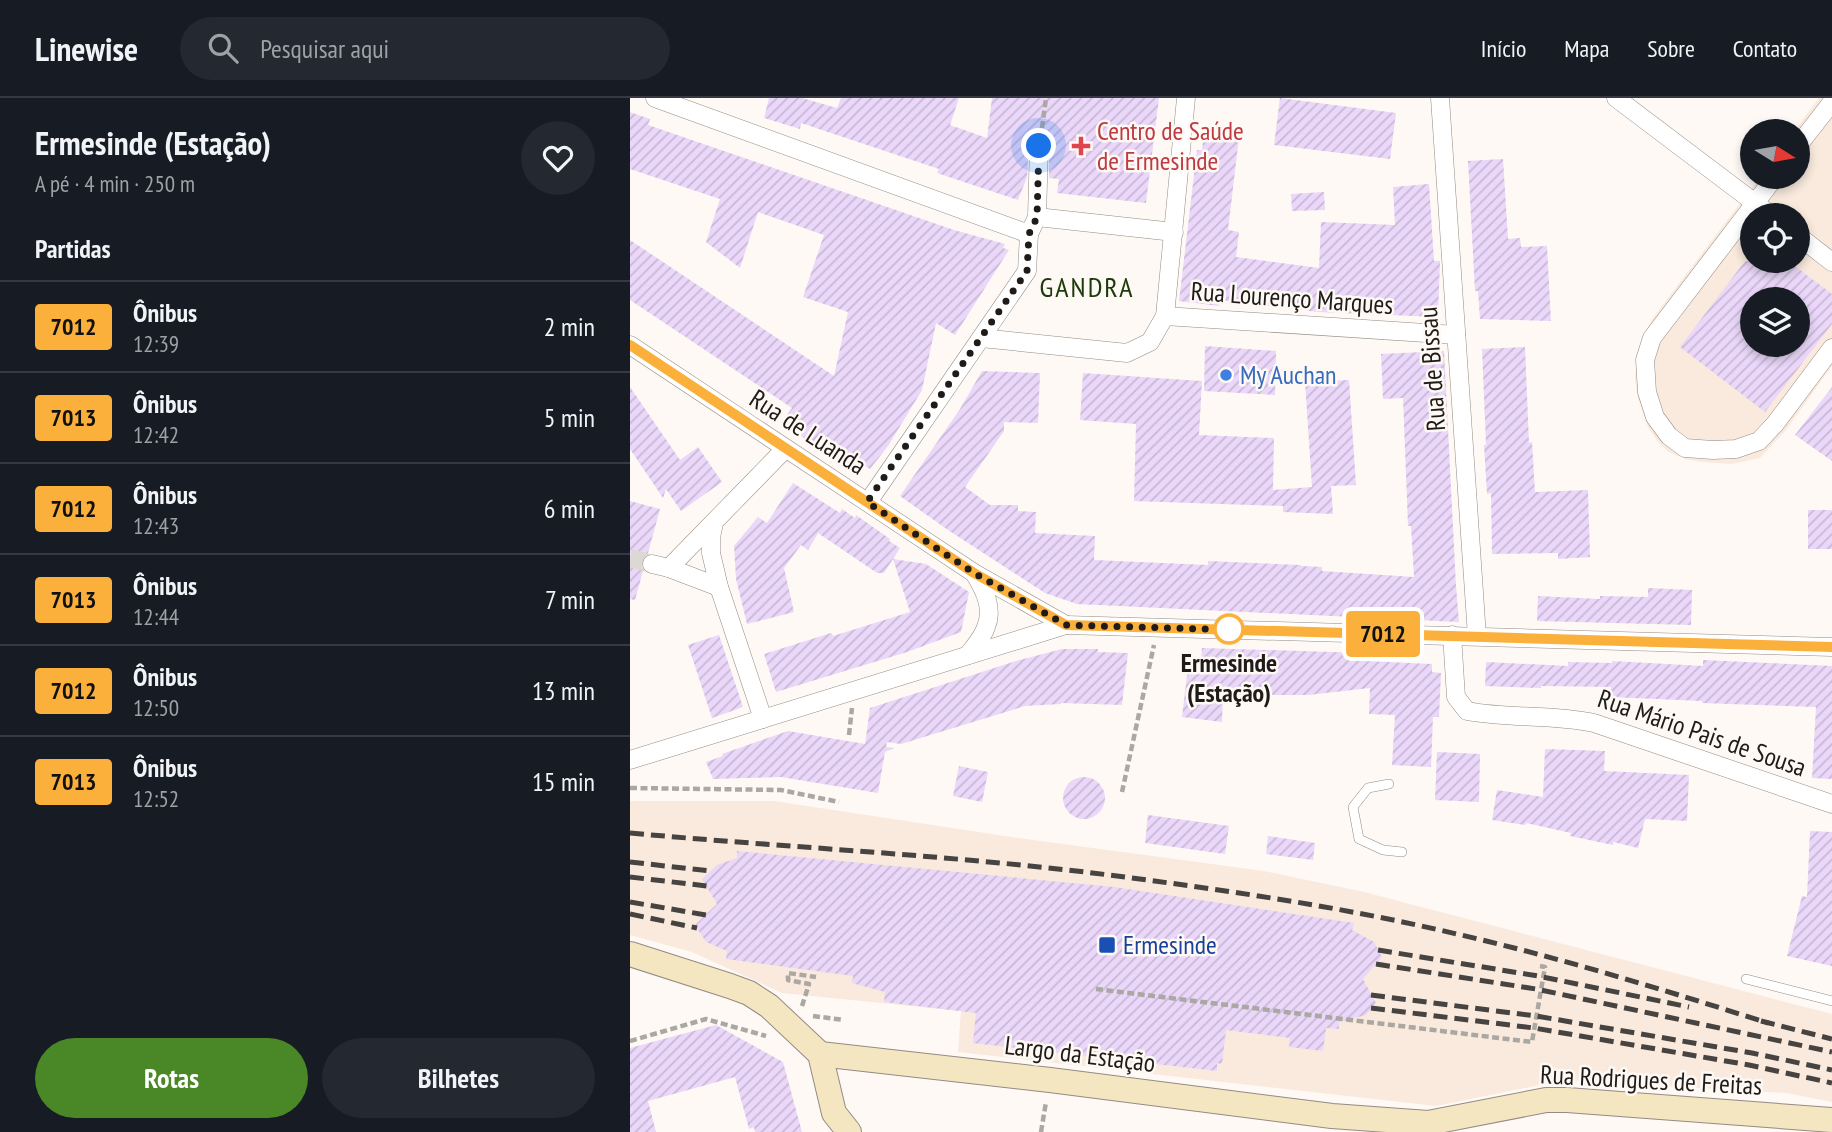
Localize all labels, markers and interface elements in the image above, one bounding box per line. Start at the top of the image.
search box [180,17,670,80]
text: Linewise [35,27,138,70]
icon: search [204,29,242,67]
text: Pesquisar aqui [260,32,389,65]
text: Início [1481,33,1526,64]
text: Mapa [1564,33,1609,64]
text: Sobre [1647,33,1695,64]
text: Contato [1733,33,1797,64]
place label: Centro de Saúde de Ermesinde [1097,114,1244,177]
north arrow [1740,119,1810,189]
map controls [1740,119,1810,357]
text: Ermesinde (Estação) [35,121,271,164]
button: heart [521,121,595,195]
your location [1021,128,1056,163]
marker: Centro de Saúde de Ermesinde [1071,136,1091,156]
text: A pé · 4 min · 250 m [35,169,195,198]
button: locate [1740,203,1810,273]
text: Partidas [35,232,111,265]
district label: GANDRA [1040,268,1134,305]
street label: Rua Lourenço Marques [1190,274,1394,321]
button: layers [1740,287,1810,357]
text: Ônibus [133,296,197,329]
street label: Rua de Bissau [1411,306,1452,432]
text: 2 min [544,310,595,343]
text: 7012 [51,311,96,342]
text: 12:39 [133,329,179,358]
place label: My Auchan [1240,358,1337,391]
marker: My Auchan [1218,367,1234,383]
street label: Rua de Luanda [744,382,873,481]
text: Ônibus [133,387,197,420]
text: 5 min [544,401,595,434]
text: 7013 [51,402,96,433]
text: 12:42 [133,420,179,449]
text: Ônibus [133,478,197,511]
text: 6 min [544,492,595,525]
text: 7012 [51,493,96,524]
text: 12:43 [133,511,179,540]
text: Ônibus [133,569,197,602]
text: 7 min [545,583,595,616]
text: 7013 [51,584,96,615]
text: 12:44 [133,602,179,631]
line badge: 7012 [1334,611,1432,657]
marker: Ermesinde (Estação) [1214,614,1244,644]
text: 7012 [1360,618,1406,649]
place label: Ermesinde (Estação) [1181,646,1277,709]
text: Ônibus [133,660,197,693]
text: 13 min [532,674,595,707]
text: 7012 [51,675,96,706]
street label: Rua Mário Pais de Sousa [1594,681,1811,784]
text: 12:50 [133,693,179,722]
text: Ônibus [133,751,197,784]
text: 15 min [532,765,595,798]
text: 7013 [51,766,96,797]
text: 12:52 [133,784,179,813]
place label: Ermesinde [1123,928,1217,961]
marker: Ermesinde [1097,935,1117,955]
street label: Largo da Estação [1003,1028,1157,1079]
button: Rotas [35,1038,308,1118]
button: Bilhetes [322,1038,595,1118]
street label: Rua Rodrigues de Freitas [1539,1057,1763,1102]

